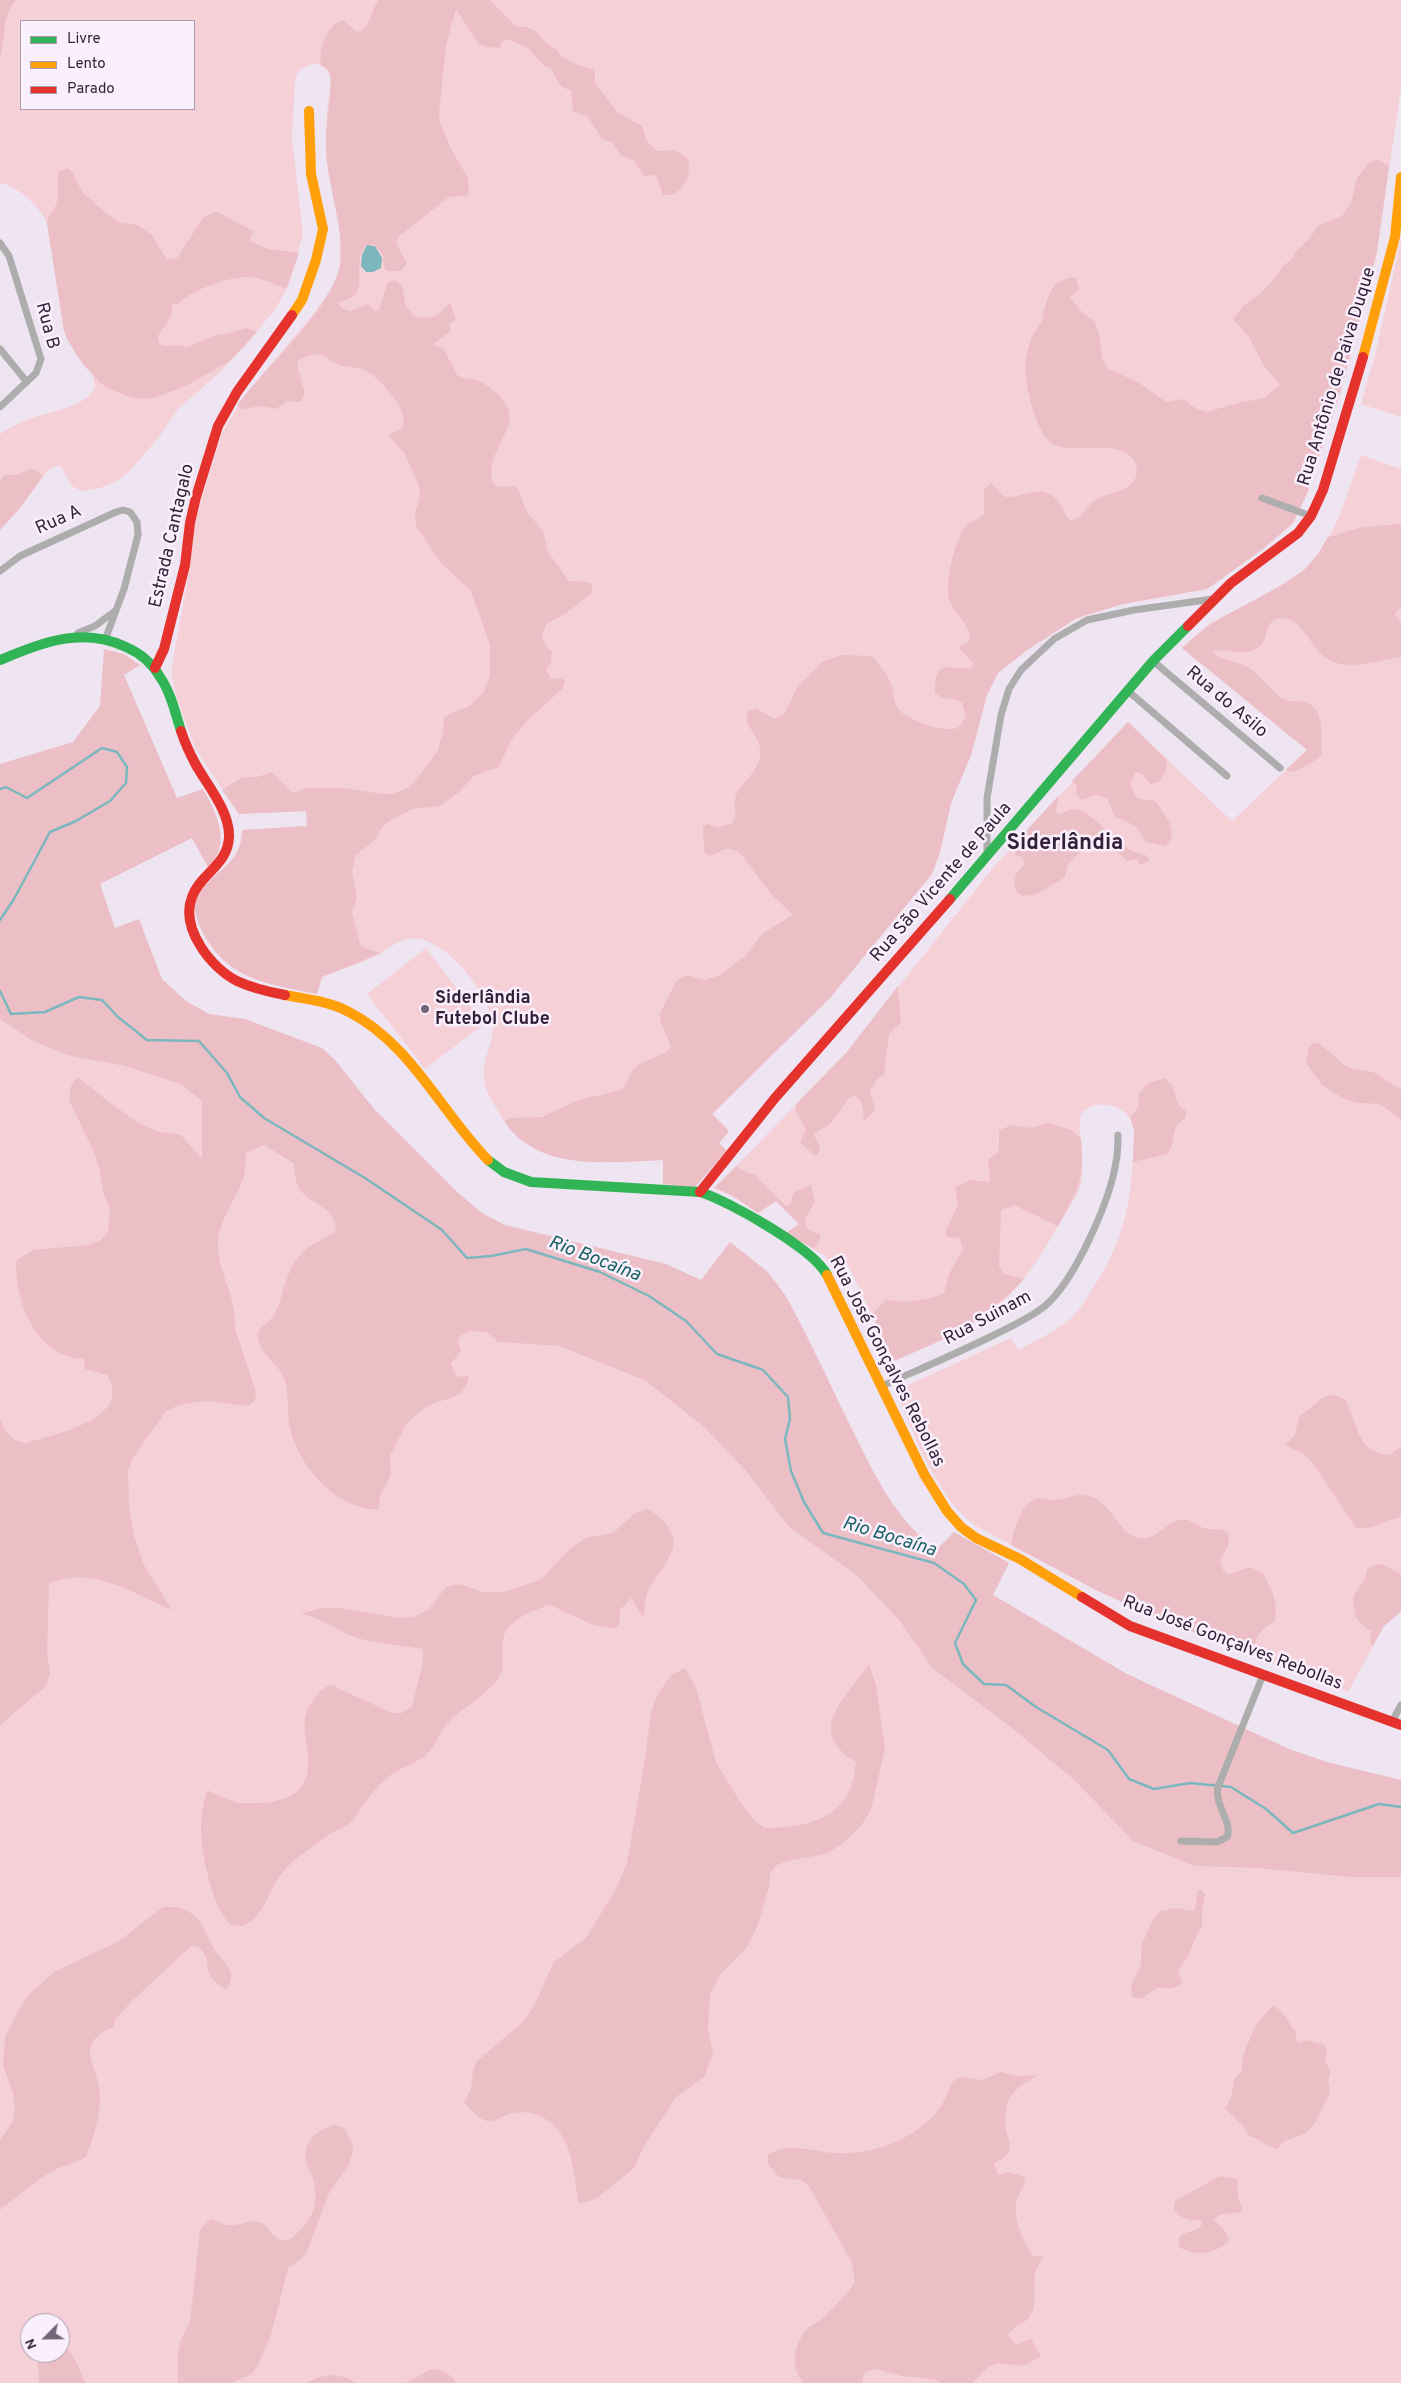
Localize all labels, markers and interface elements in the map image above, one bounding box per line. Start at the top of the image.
legend [20,20,195,110]
text: Livre [67,30,101,49]
text: Lento [67,55,106,74]
text: Parado [67,80,115,99]
street label: Rua Antônio de Paiva Duque [1294,265,1382,489]
street label: Rua B [29,300,63,352]
street label: Estrada Cantagalo [146,462,200,610]
street label: Rua A [33,501,85,541]
street label: Rua do Asilo [1181,663,1271,743]
street label: Rua São Vicente de Paula [867,799,1017,967]
district label: Siderlândia [1007,832,1123,858]
place label: Siderlândia Futebol Clube [435,988,550,1030]
marker: Siderlândia Futebol Clube [419,1003,431,1015]
water label: Rio Bocaína [545,1232,643,1288]
street label: Rua José Gonçalves Rebollas [823,1253,949,1471]
street label: Rua Suinam [940,1287,1036,1351]
water label: Rio Bocaína [839,1513,939,1563]
street label: Rua José Gonçalves Rebollas [1119,1592,1345,1696]
north arrow [20,2313,70,2363]
text: N [22,2336,41,2352]

